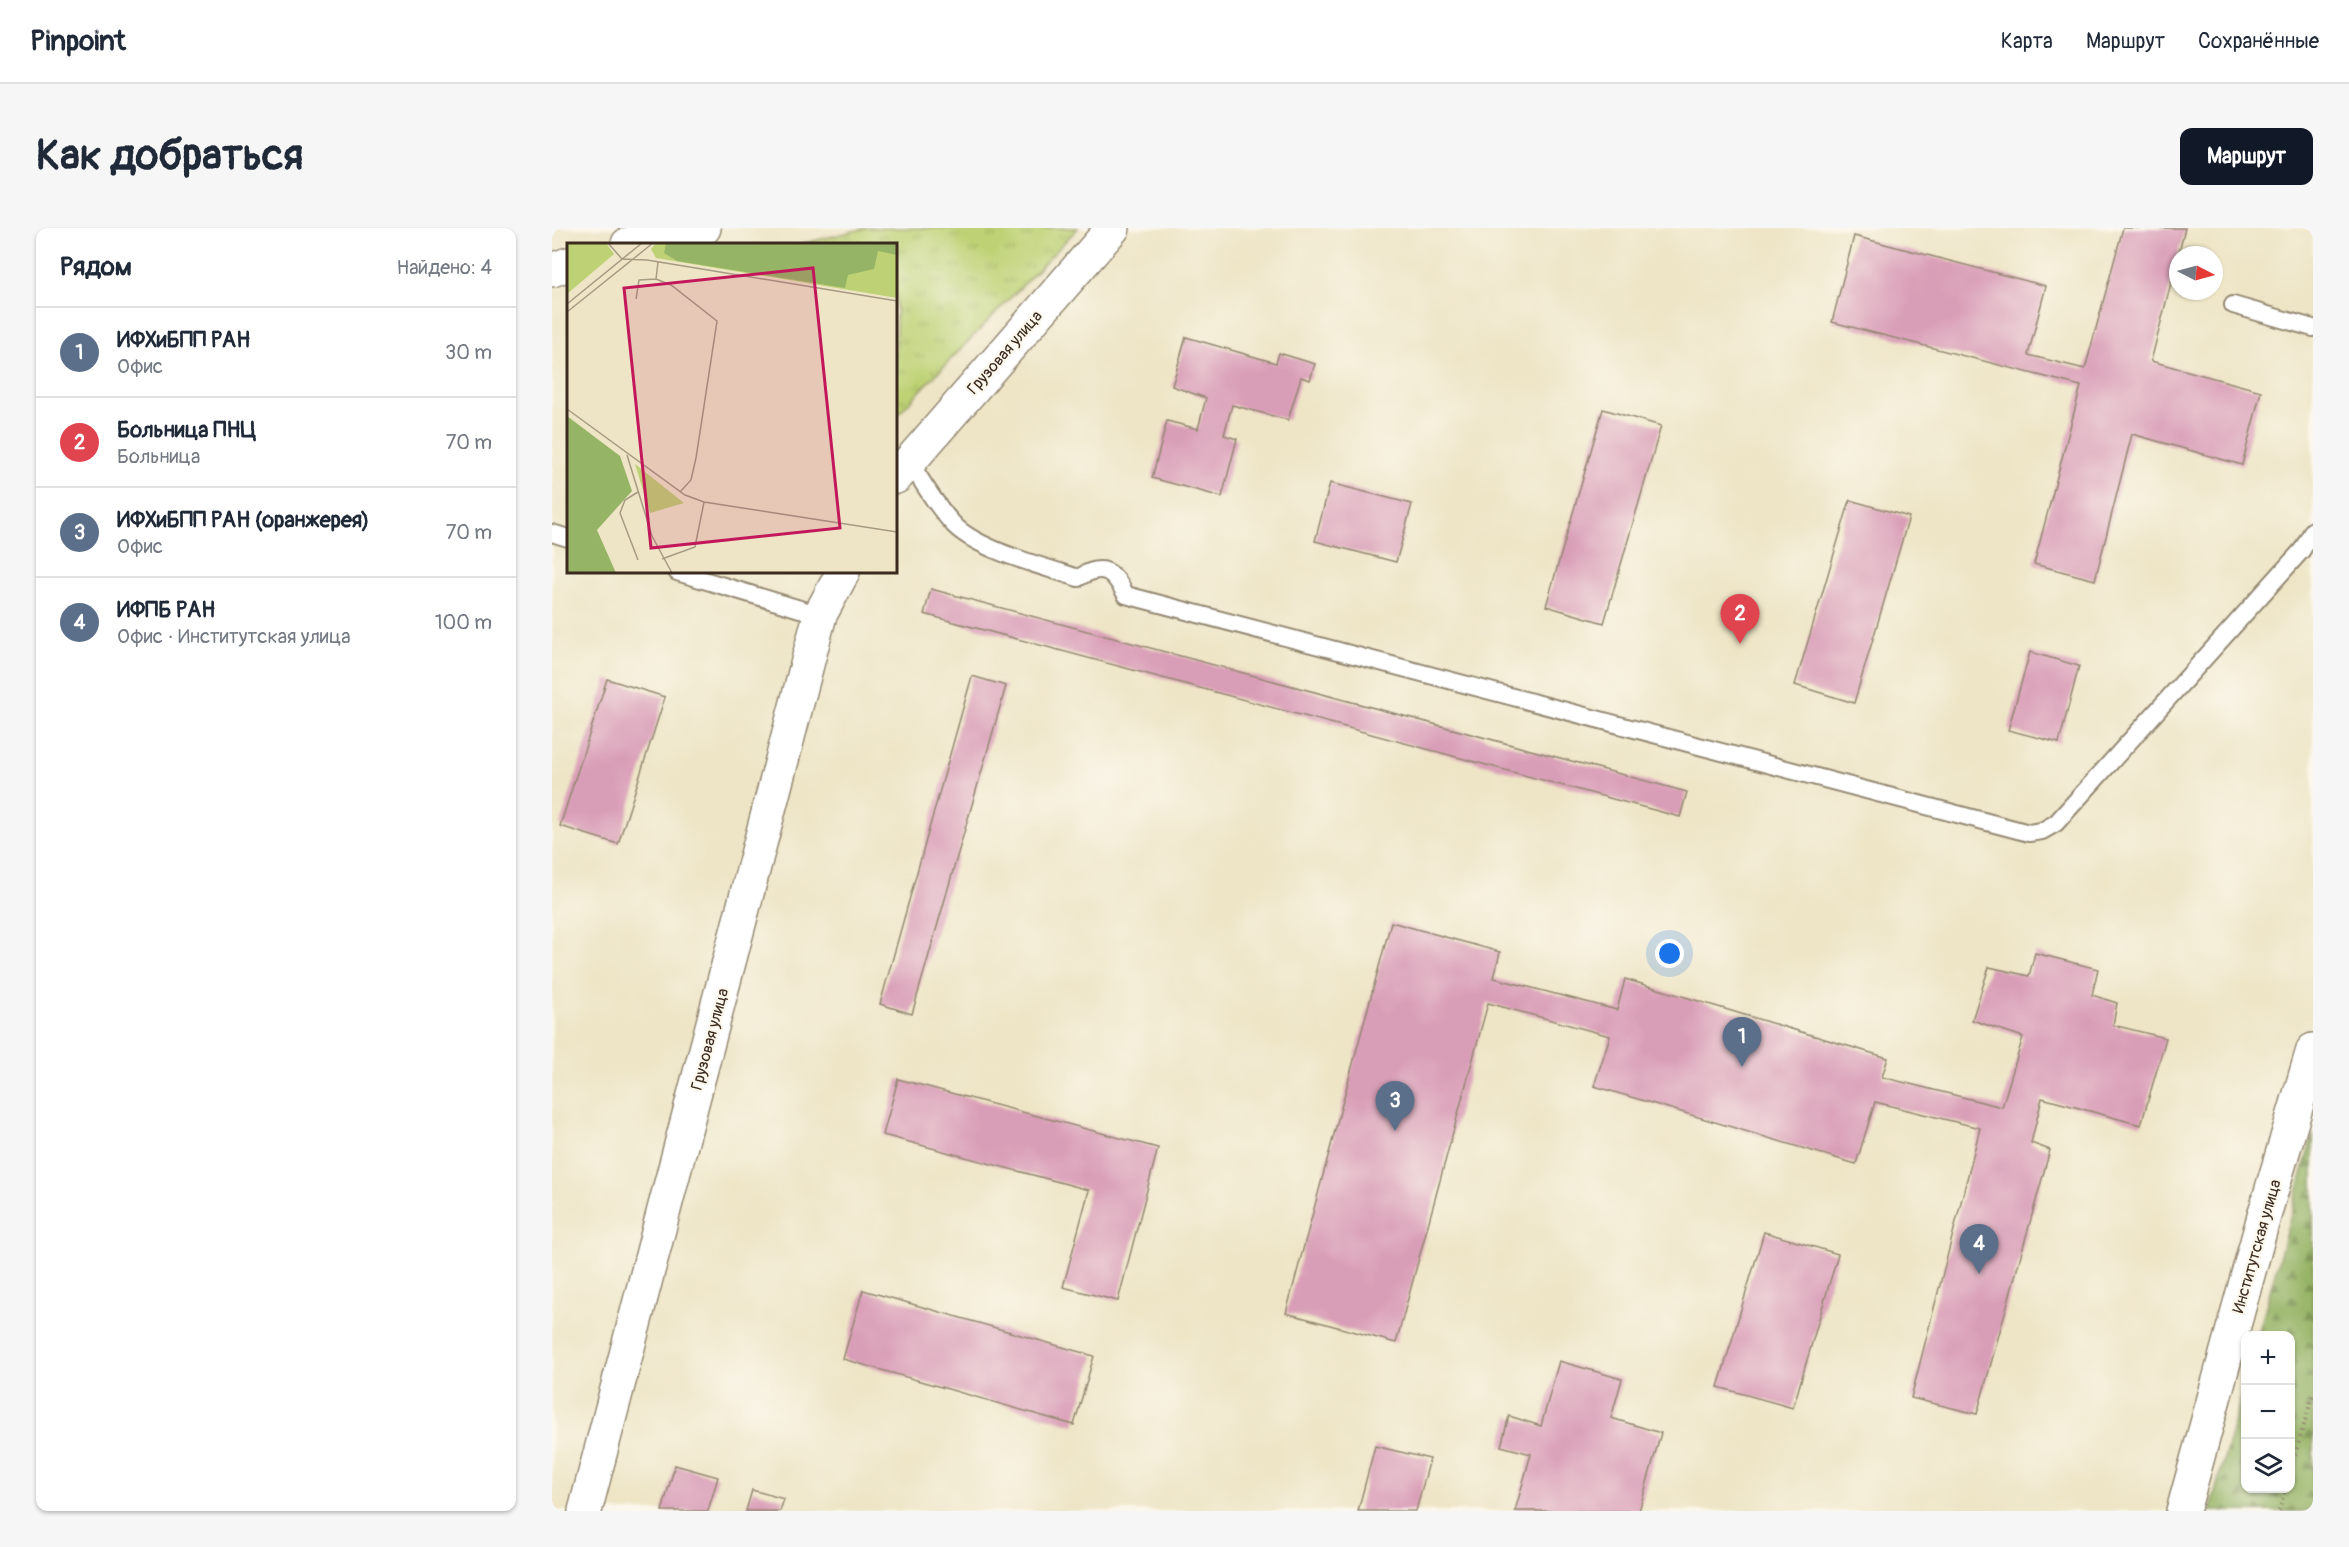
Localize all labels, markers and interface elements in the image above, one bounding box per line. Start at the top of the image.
text: Pinpoint [30,24,126,59]
text: Карта [2001,28,2053,55]
text: Маршрут [2086,28,2165,55]
text: Сохранённые [2198,28,2319,55]
button: Маршрут [2180,128,2313,185]
text: Как добраться [36,130,303,182]
inset map [567,243,897,573]
north arrow [2169,246,2223,300]
text: Рядом [60,251,132,283]
text: Найдено: 4 [397,255,492,280]
street label: Грузовая улица [963,307,1047,399]
text: ИФХиБПП РАН [117,326,250,354]
text: 1 [76,340,83,365]
text: 30 m [445,340,492,365]
text: Офис [117,354,163,379]
text: Больница ПНЦ [117,416,256,444]
text: 2 [74,430,85,455]
text: 70 m [446,430,492,455]
text: Больница [117,444,200,469]
text: ИФХиБПП РАН (оранжерея) [117,506,369,534]
text: 3 [74,520,85,545]
text: 70 m [446,520,492,545]
text: Офис [117,534,163,559]
pin: 2 [1720,594,1760,644]
text: ИФПБ РАН [117,596,215,624]
text: 4 [74,610,85,635]
text: 100 m [435,610,492,635]
text: Офис · Институтская улица [117,624,351,649]
your location [1655,939,1684,968]
street label: Грузовая улица [687,986,733,1092]
pin: 1 [1722,1018,1762,1067]
pin: 3 [1376,1082,1414,1131]
street label: Институтская улица [2228,1177,2286,1315]
pin: 4 [1960,1224,1998,1274]
map controls [2241,1331,2295,1493]
button: + [2241,1331,2295,1385]
button: − [2241,1385,2295,1439]
button: layers [2241,1439,2295,1493]

